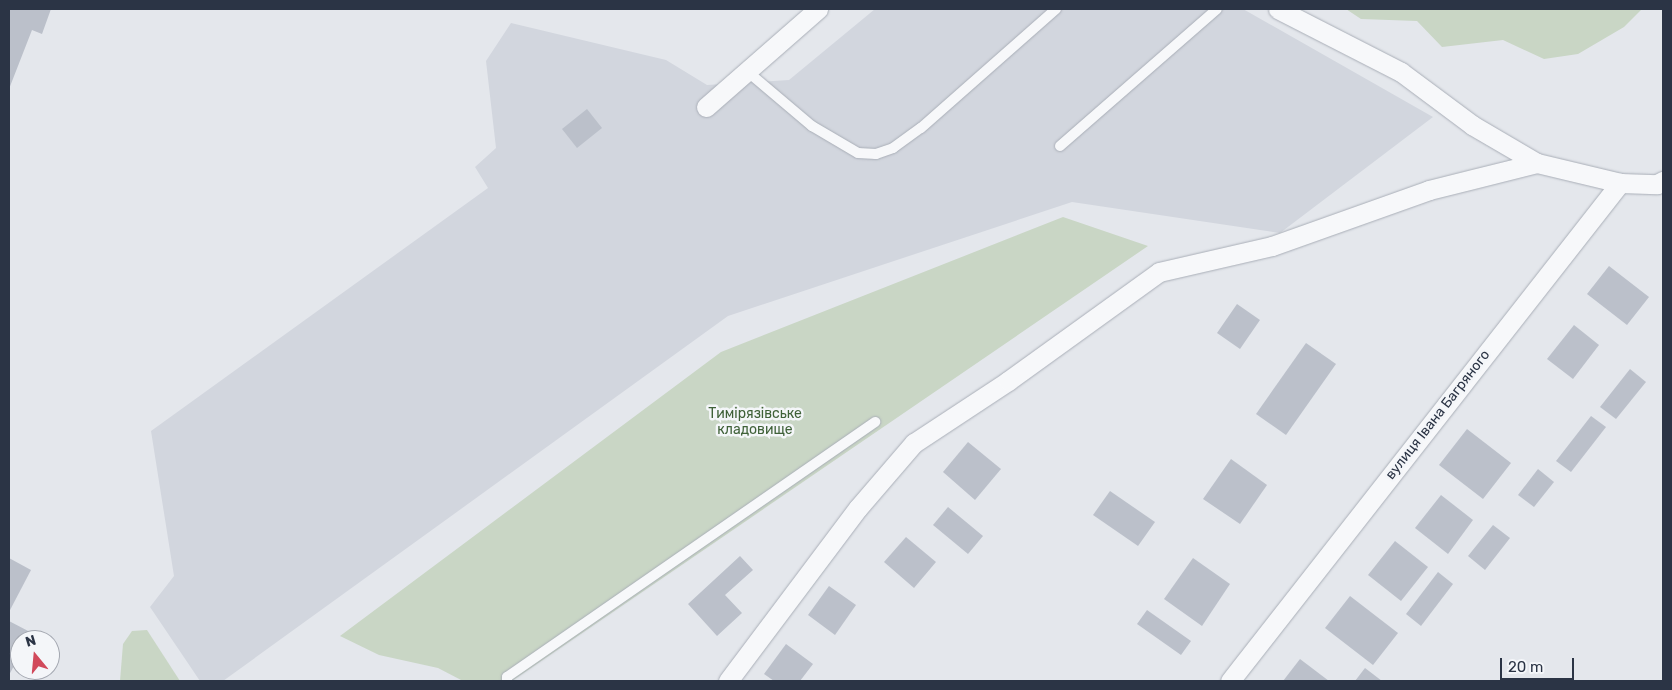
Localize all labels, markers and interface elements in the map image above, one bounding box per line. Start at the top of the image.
street label: вулиця Івана Багряного [1382,347,1494,483]
park label: Тимірязівське кладовище [708,406,802,438]
north arrow [10,630,60,680]
text: N [23,632,38,651]
scale bar [1502,648,1576,680]
text: 20 m [1508,658,1543,676]

